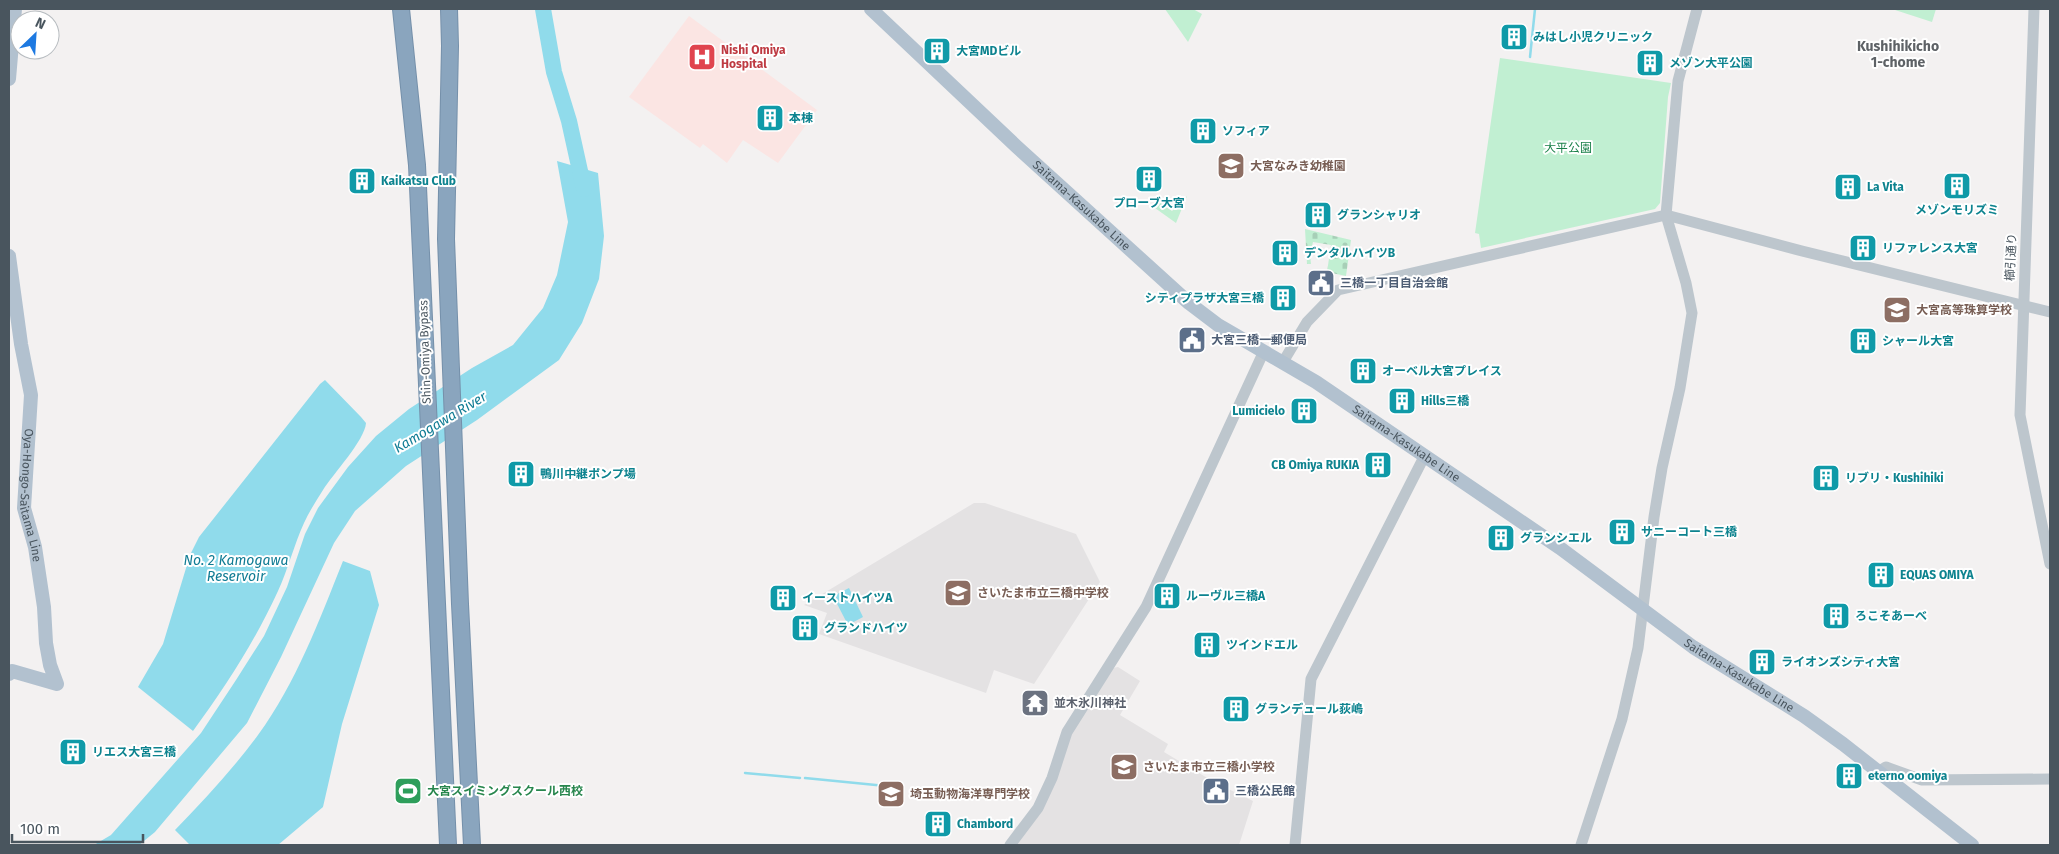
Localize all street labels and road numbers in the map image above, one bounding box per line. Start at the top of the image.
street label: Saitama-Kasukabe Line [1030,158,1133,253]
street label: 櫛引通り [2003,233,2019,281]
street label: Shin-Omiya Bypass [416,299,434,404]
street label: Saitama-Kasukabe Line [1350,402,1463,485]
street label: Oya-Hongo-Saitama Line [17,428,44,563]
street label: Saitama-Kasukabe Line [1681,636,1797,715]

